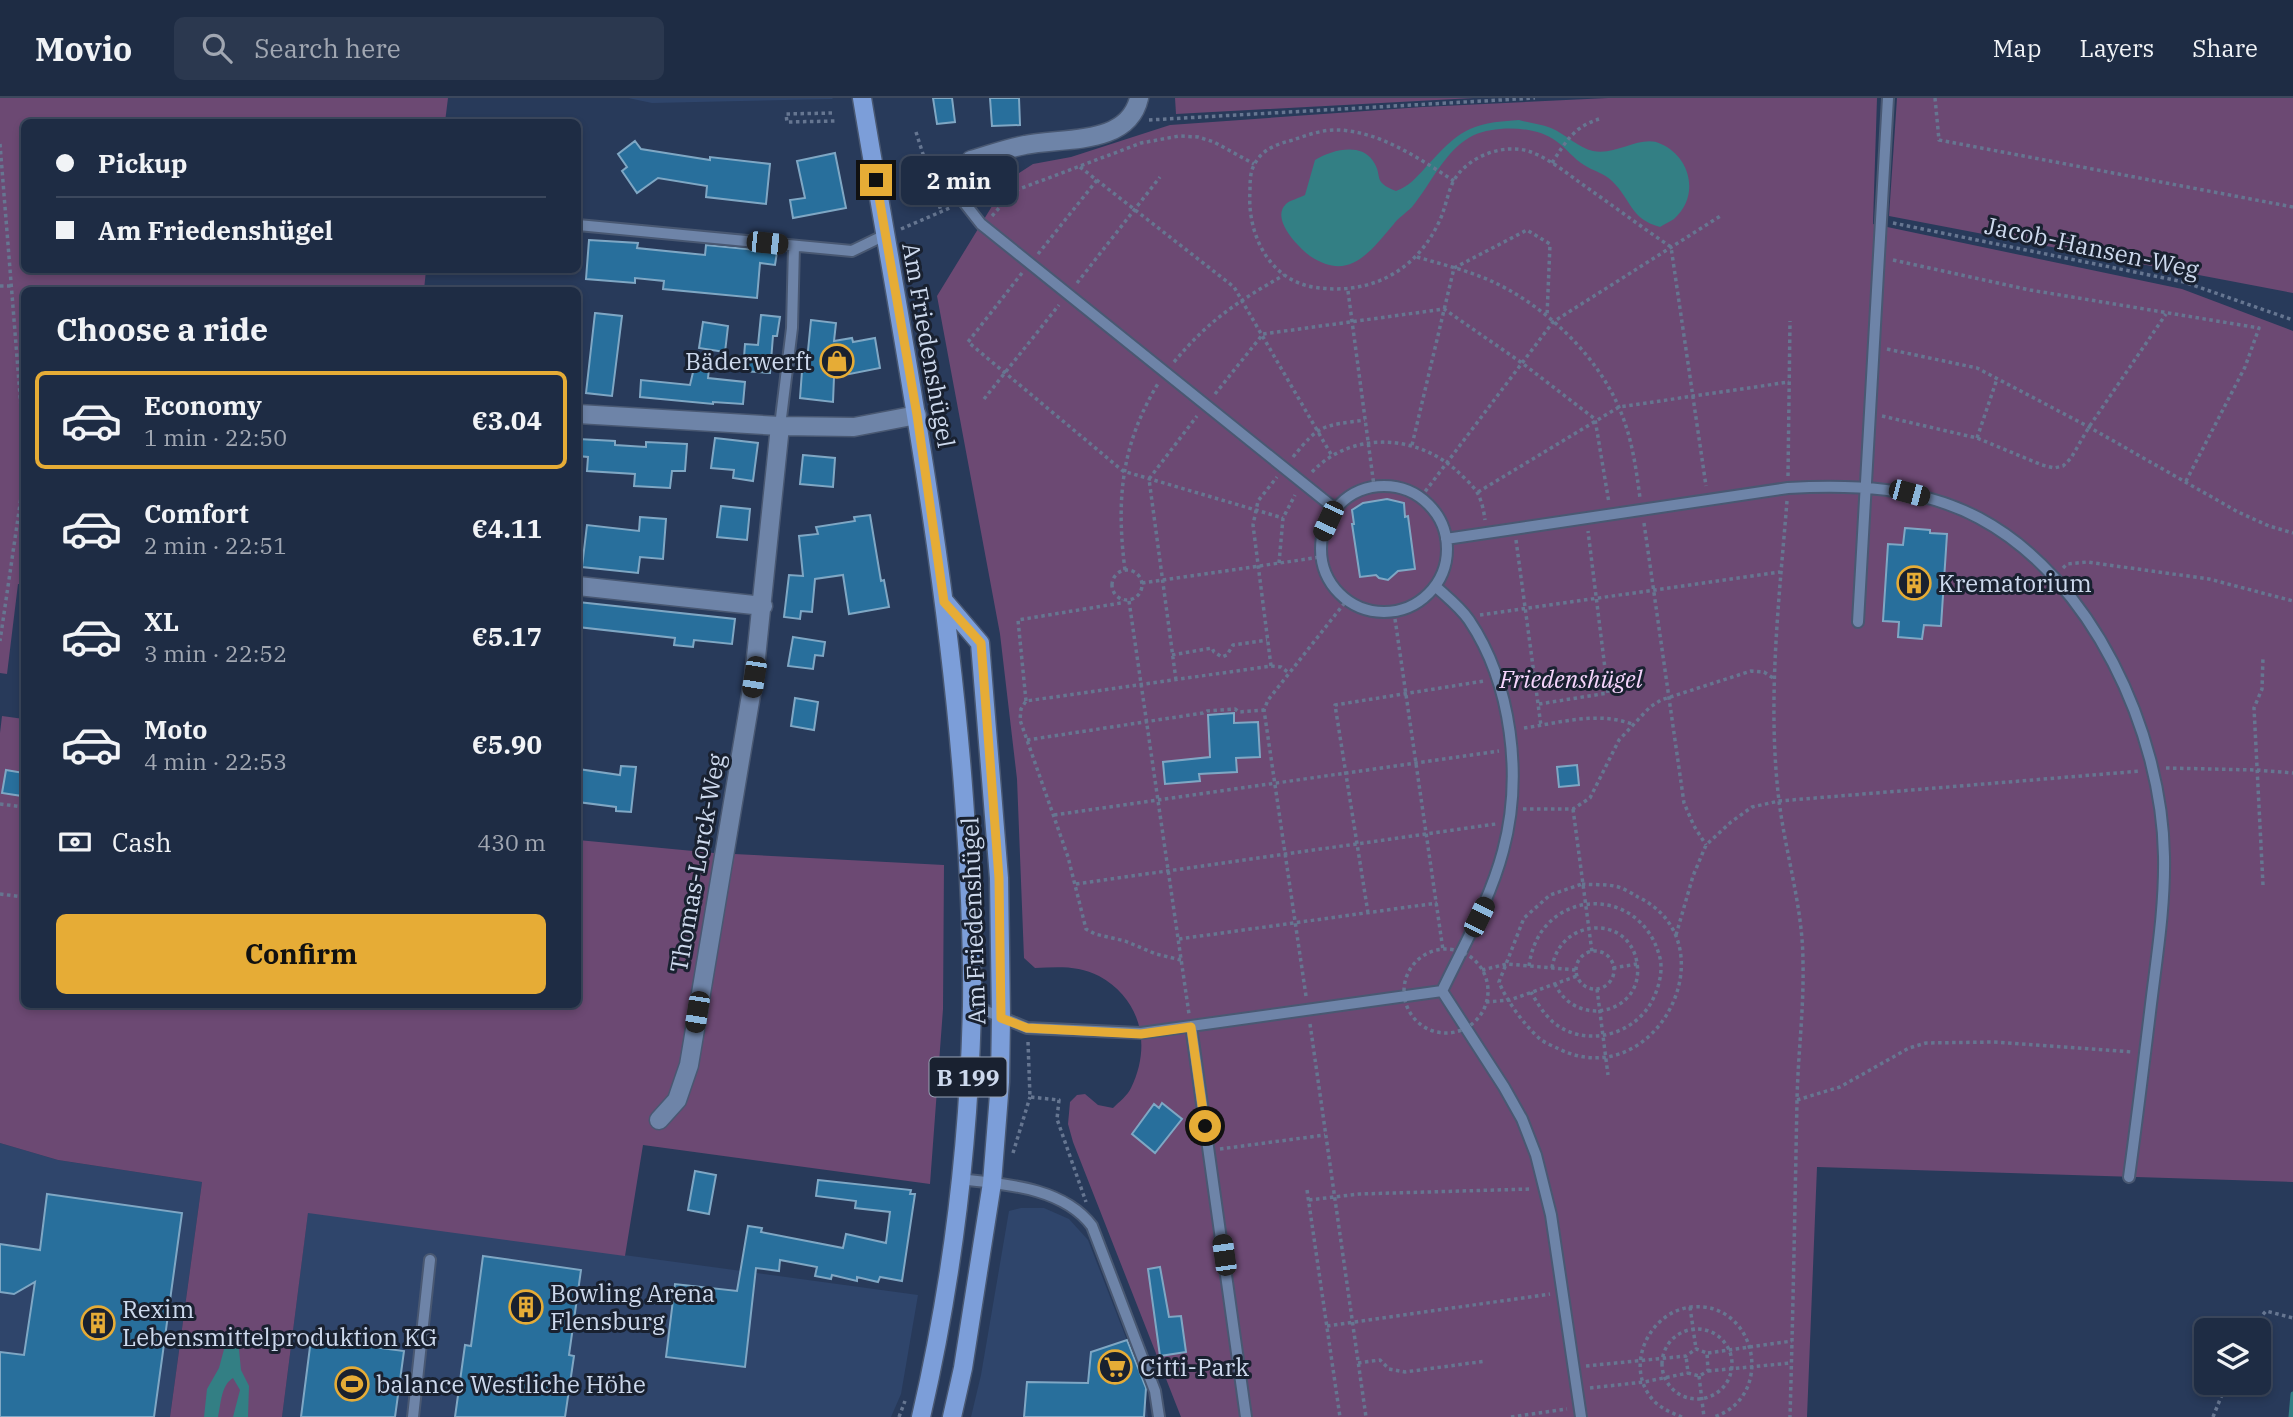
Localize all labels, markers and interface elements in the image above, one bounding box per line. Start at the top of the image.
search box [174,17,664,80]
text: Movio [35,27,132,70]
icon: search [198,29,236,67]
text: Search here [254,31,401,65]
text: Map [1993,32,2041,64]
text: Layers [2079,32,2154,64]
text: Share [2192,32,2258,64]
text: Pickup [98,146,188,180]
callout: 2 min [900,155,1016,204]
route end [860,164,892,196]
text: 2 min [927,165,991,195]
street label: Jacob-Hansen-Weg [1982,209,2202,285]
text: Am Friedenshügel [98,213,333,247]
car [746,230,789,256]
street label: Am Friedenshügel [895,240,963,450]
text: Choose a ride [56,308,268,350]
shop icon: Bäderwerft [818,342,856,380]
place label: Bäderwerft [685,345,812,377]
text: Economy [144,388,262,422]
icon: car [60,389,123,452]
text: €3.04 [472,403,542,437]
text: 1 min · 22:50 [144,422,287,452]
car [1886,477,1933,509]
text: Comfort [144,496,249,530]
icon: car [60,497,123,560]
car [1310,498,1347,544]
text: €4.11 [472,511,542,545]
text: 2 min · 22:51 [144,530,287,560]
building icon: Krematorium [1895,564,1933,602]
place label: Krematorium [1938,567,2092,599]
text: XL [144,604,179,638]
icon: car [60,605,123,668]
text: €5.17 [472,619,542,653]
text: 3 min · 22:52 [144,638,287,668]
car [741,655,768,699]
park label: Friedenshügel [1498,663,1644,695]
text: Moto [144,712,207,746]
icon: car [60,713,123,776]
text: €5.90 [472,727,542,761]
text: 4 min · 22:53 [144,746,287,776]
street label: Thomas-Lorck-Weg [662,751,732,975]
street label: Am Friedenshügel [953,817,993,1025]
icon: cash [56,823,94,861]
text: Cash [112,825,172,859]
text: 430 m [477,827,546,857]
car [1461,894,1498,940]
button: Confirm [56,914,546,994]
car [684,990,711,1034]
road number: B 199 [930,1058,1006,1096]
route start [1189,1110,1221,1142]
car [1211,1233,1238,1277]
place label: Bowling Arena Flensburg [550,1277,715,1337]
building icon: Bowling Arena Flensburg [507,1288,545,1326]
place label: Rexim Lebensmittelproduktion KG [122,1293,437,1353]
building icon: Rexim Lebensmittelproduktion KG [79,1304,117,1342]
map controls [2194,1318,2271,1395]
button: layers [2194,1318,2271,1395]
supermarket icon: Citti-Park [1096,1348,1134,1386]
place label: Citti-Park [1140,1351,1249,1383]
sports icon: balance Westliche Höhe [333,1365,371,1403]
place label: balance Westliche Höhe [376,1368,646,1400]

